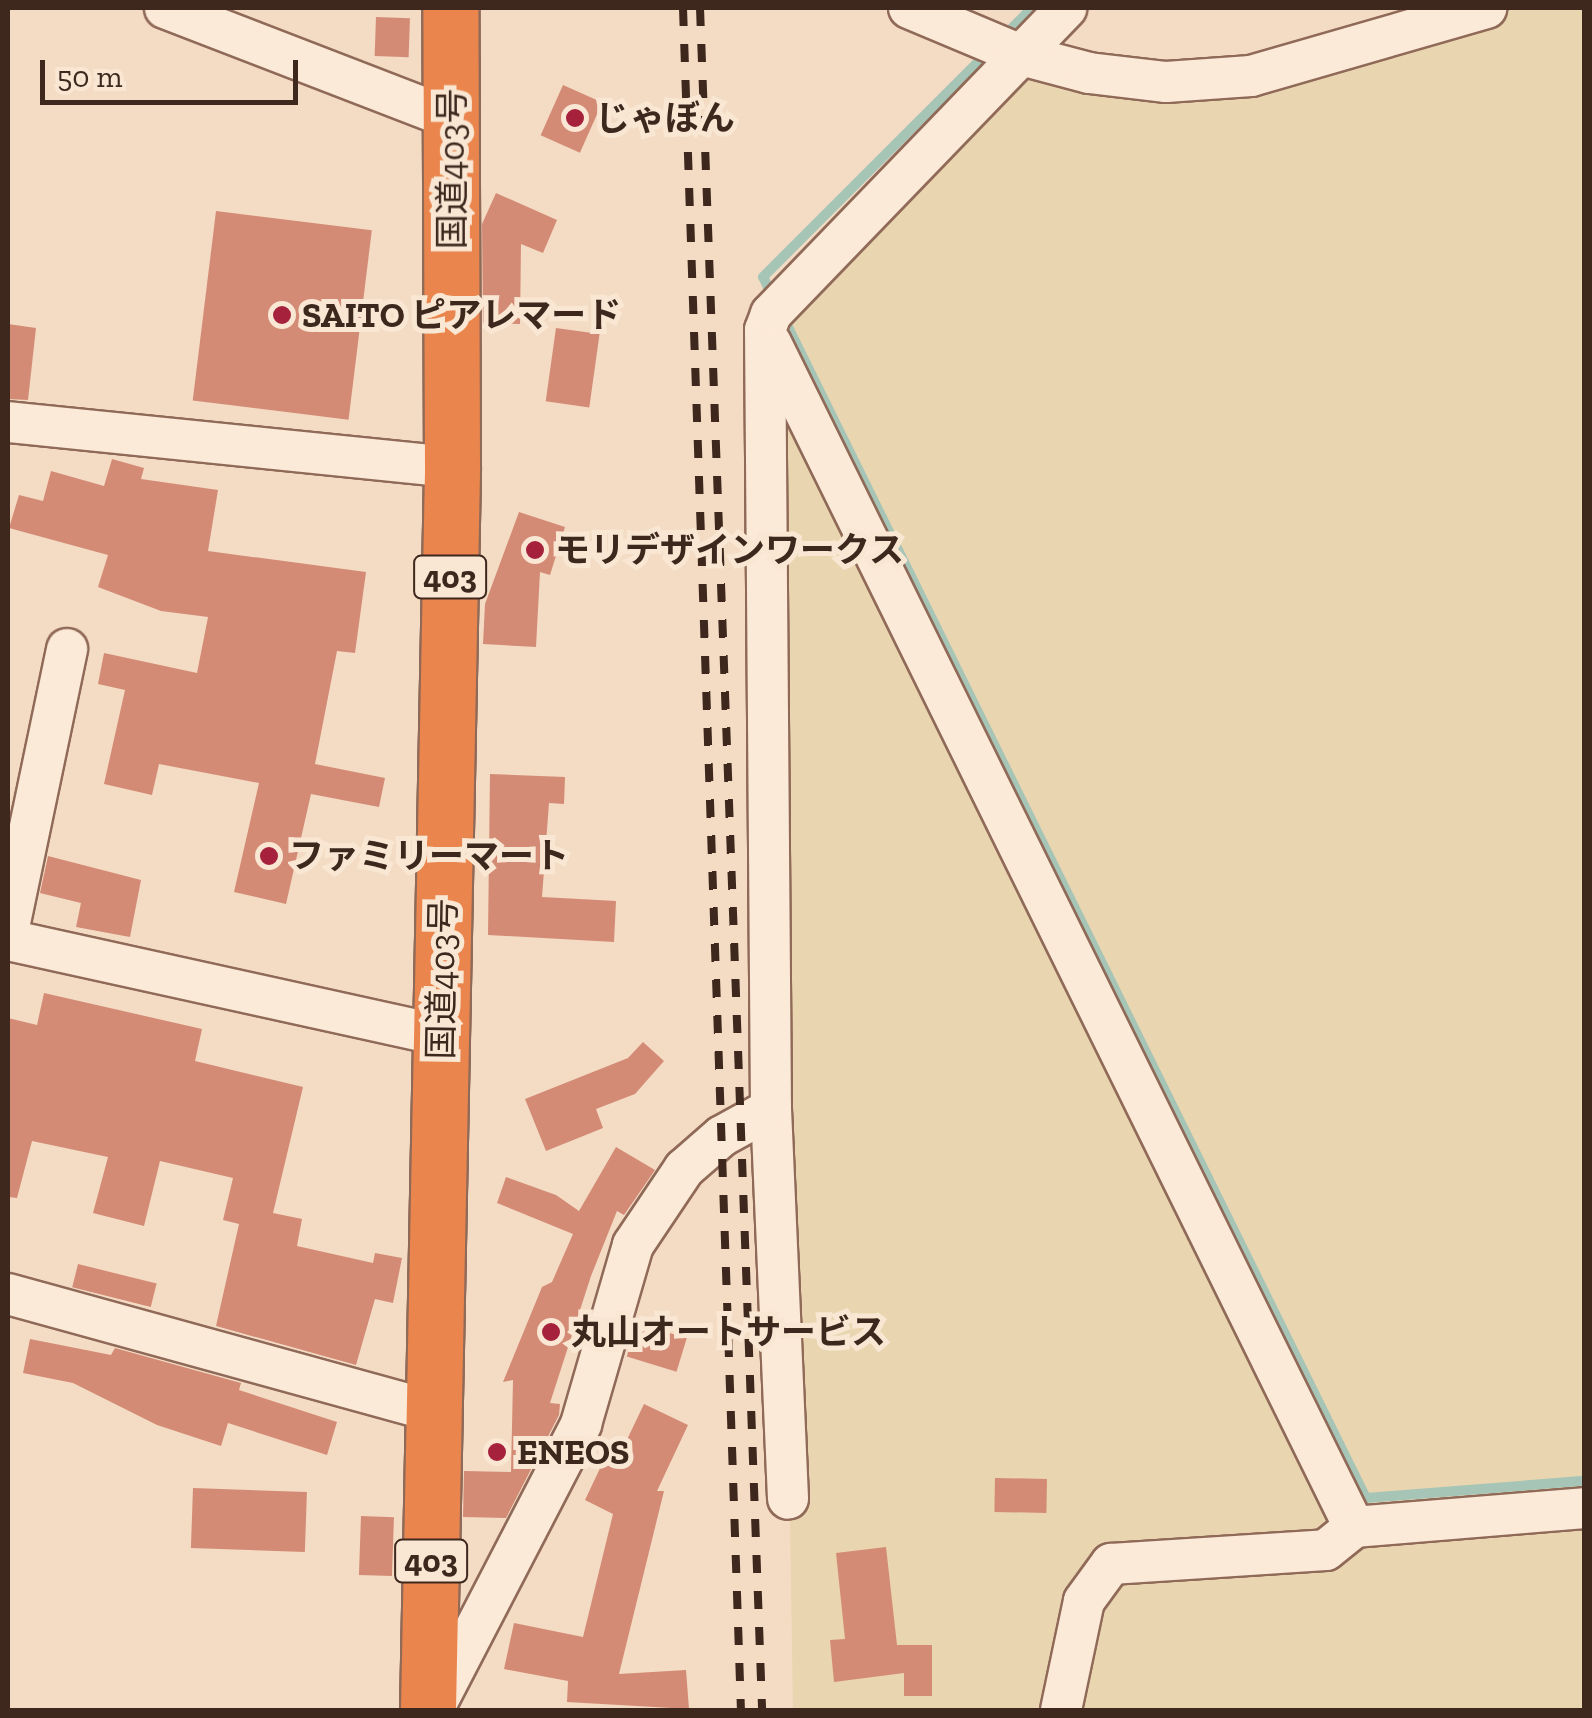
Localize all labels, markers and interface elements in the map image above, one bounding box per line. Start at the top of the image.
scale bar [45,40,302,102]
text: 50 m [57,59,122,95]
street label: 国道403号 [431,88,473,250]
place label: じゃぼん [595,97,735,139]
marker: じゃぼん [564,107,586,129]
place label: SAITO ピアレマード [302,294,621,336]
marker: SAITO ピアレマード [271,304,293,326]
place label: モリデザインワークス [555,529,905,571]
marker: モリデザインワークス [524,539,546,561]
road number: 403 [412,550,488,604]
place label: ファミリーマート [289,835,569,877]
marker: ファミリーマート [258,845,280,867]
street label: 国道403号 [420,898,464,1060]
place label: 丸山オートサービス [571,1311,886,1353]
marker: 丸山オートサービス [540,1321,562,1343]
place label: ENEOS [517,1431,630,1473]
marker: ENEOS [486,1441,508,1463]
road number: 403 [394,1534,468,1588]

